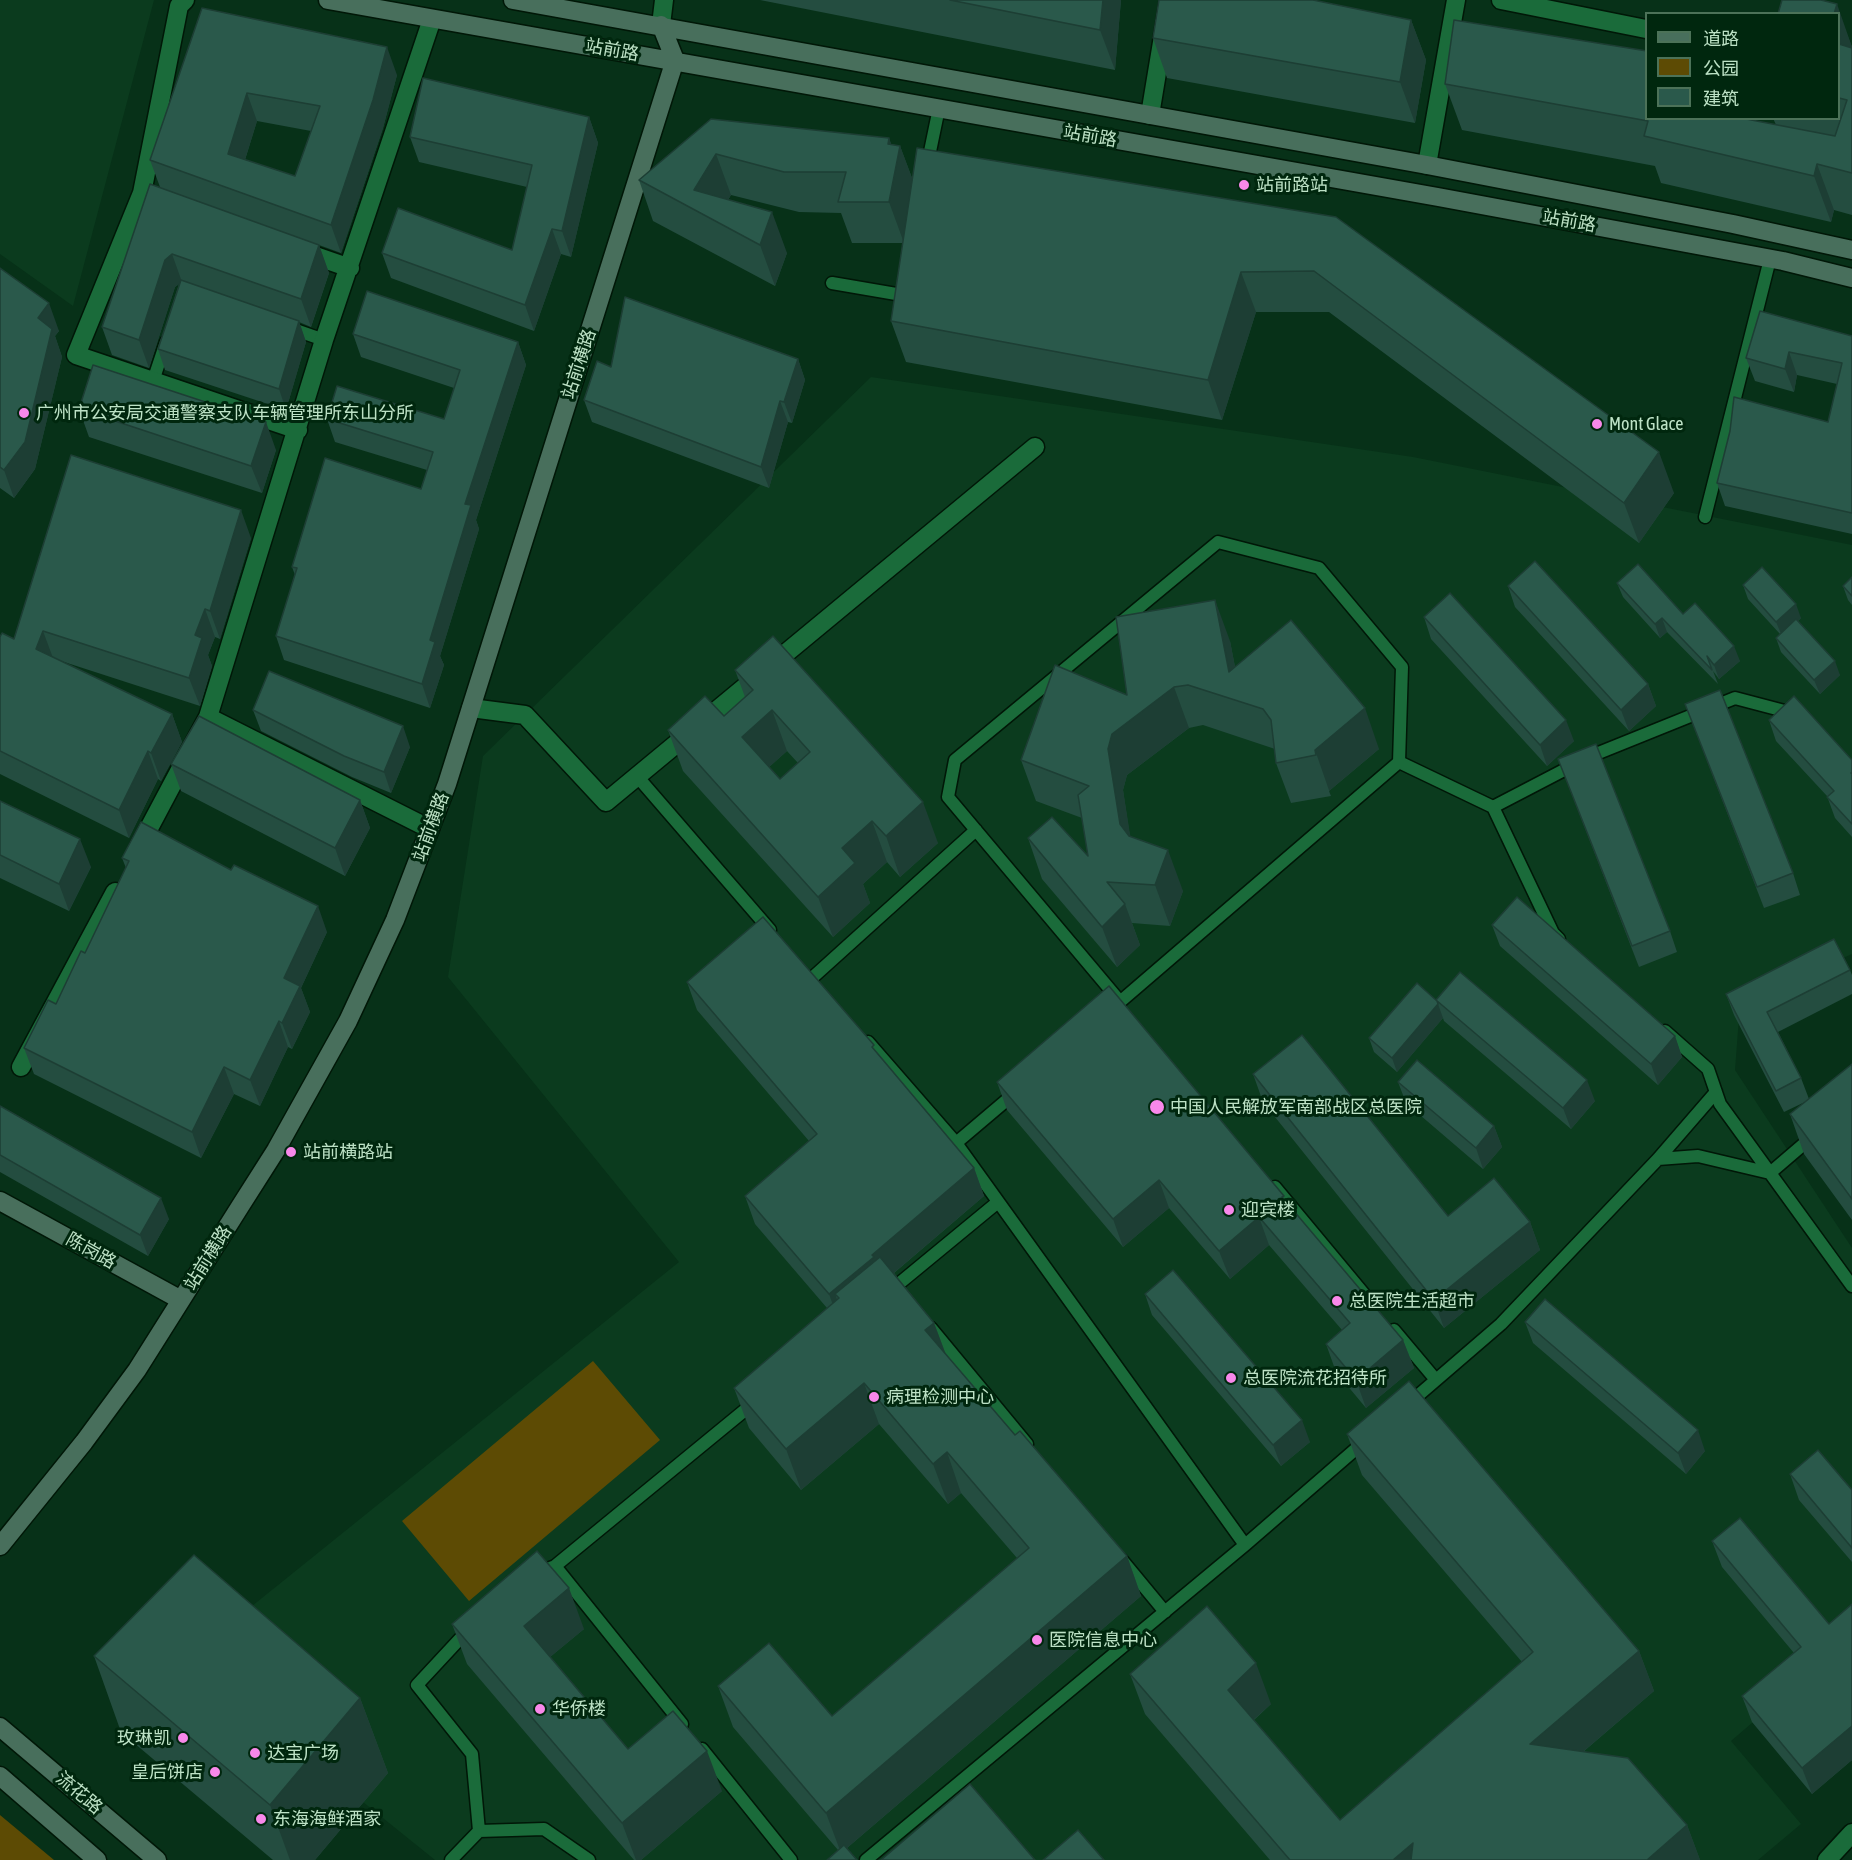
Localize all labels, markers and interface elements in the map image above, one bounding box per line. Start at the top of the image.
legend [1645,12,1840,120]
text: 道路 [1703,28,1739,49]
street label: 站前路 [584,35,640,65]
text: 公园 [1703,58,1739,79]
text: 建筑 [1703,88,1739,109]
street label: 站前路 [1062,121,1118,151]
place label: 站前路站 [1256,174,1328,196]
marker: 站前路站 [1237,178,1251,192]
street label: 站前路 [1541,206,1597,236]
street label: 站前横路 [558,326,600,402]
place label: 广州市公安局交通警察支队车辆管理所东山分所 [36,402,414,424]
marker: 广州市公安局交通警察支队车辆管理所东山分所 [17,406,31,420]
place label: Mont Glace [1609,413,1683,435]
marker: Mont Glace [1590,417,1604,431]
street label: 站前横路 [409,789,453,865]
place label: 中国人民解放军南部战区总医院 [1170,1096,1422,1118]
marker: 中国人民解放军南部战区总医院 [1148,1098,1166,1116]
place label: 站前横路站 [303,1141,393,1163]
marker: 站前横路站 [284,1145,298,1159]
place label: 迎宾楼 [1241,1199,1295,1221]
marker: 迎宾楼 [1222,1203,1236,1217]
street label: 站前横路 [180,1222,236,1294]
street label: 陈岗路 [62,1228,120,1274]
place label: 总医院生活超市 [1349,1290,1475,1312]
marker: 总医院生活超市 [1330,1294,1344,1308]
place label: 总医院流花招待所 [1243,1367,1387,1389]
marker: 总医院流花招待所 [1224,1371,1238,1385]
place label: 病理检测中心 [886,1386,994,1408]
marker: 病理检测中心 [867,1390,881,1404]
place label: 医院信息中心 [1049,1629,1157,1651]
marker: 医院信息中心 [1030,1633,1044,1647]
place label: 华侨楼 [552,1698,606,1720]
marker: 华侨楼 [533,1702,547,1716]
place label: 玫琳凯 [117,1727,171,1749]
marker: 玫琳凯 [176,1731,190,1745]
place label: 达宝广场 [267,1742,339,1764]
marker: 达宝广场 [248,1746,262,1760]
place label: 皇后饼店 [131,1761,203,1783]
marker: 皇后饼店 [208,1765,222,1779]
street label: 流花路 [51,1767,107,1819]
place label: 东海海鲜酒家 [273,1808,381,1830]
marker: 东海海鲜酒家 [254,1812,268,1826]

